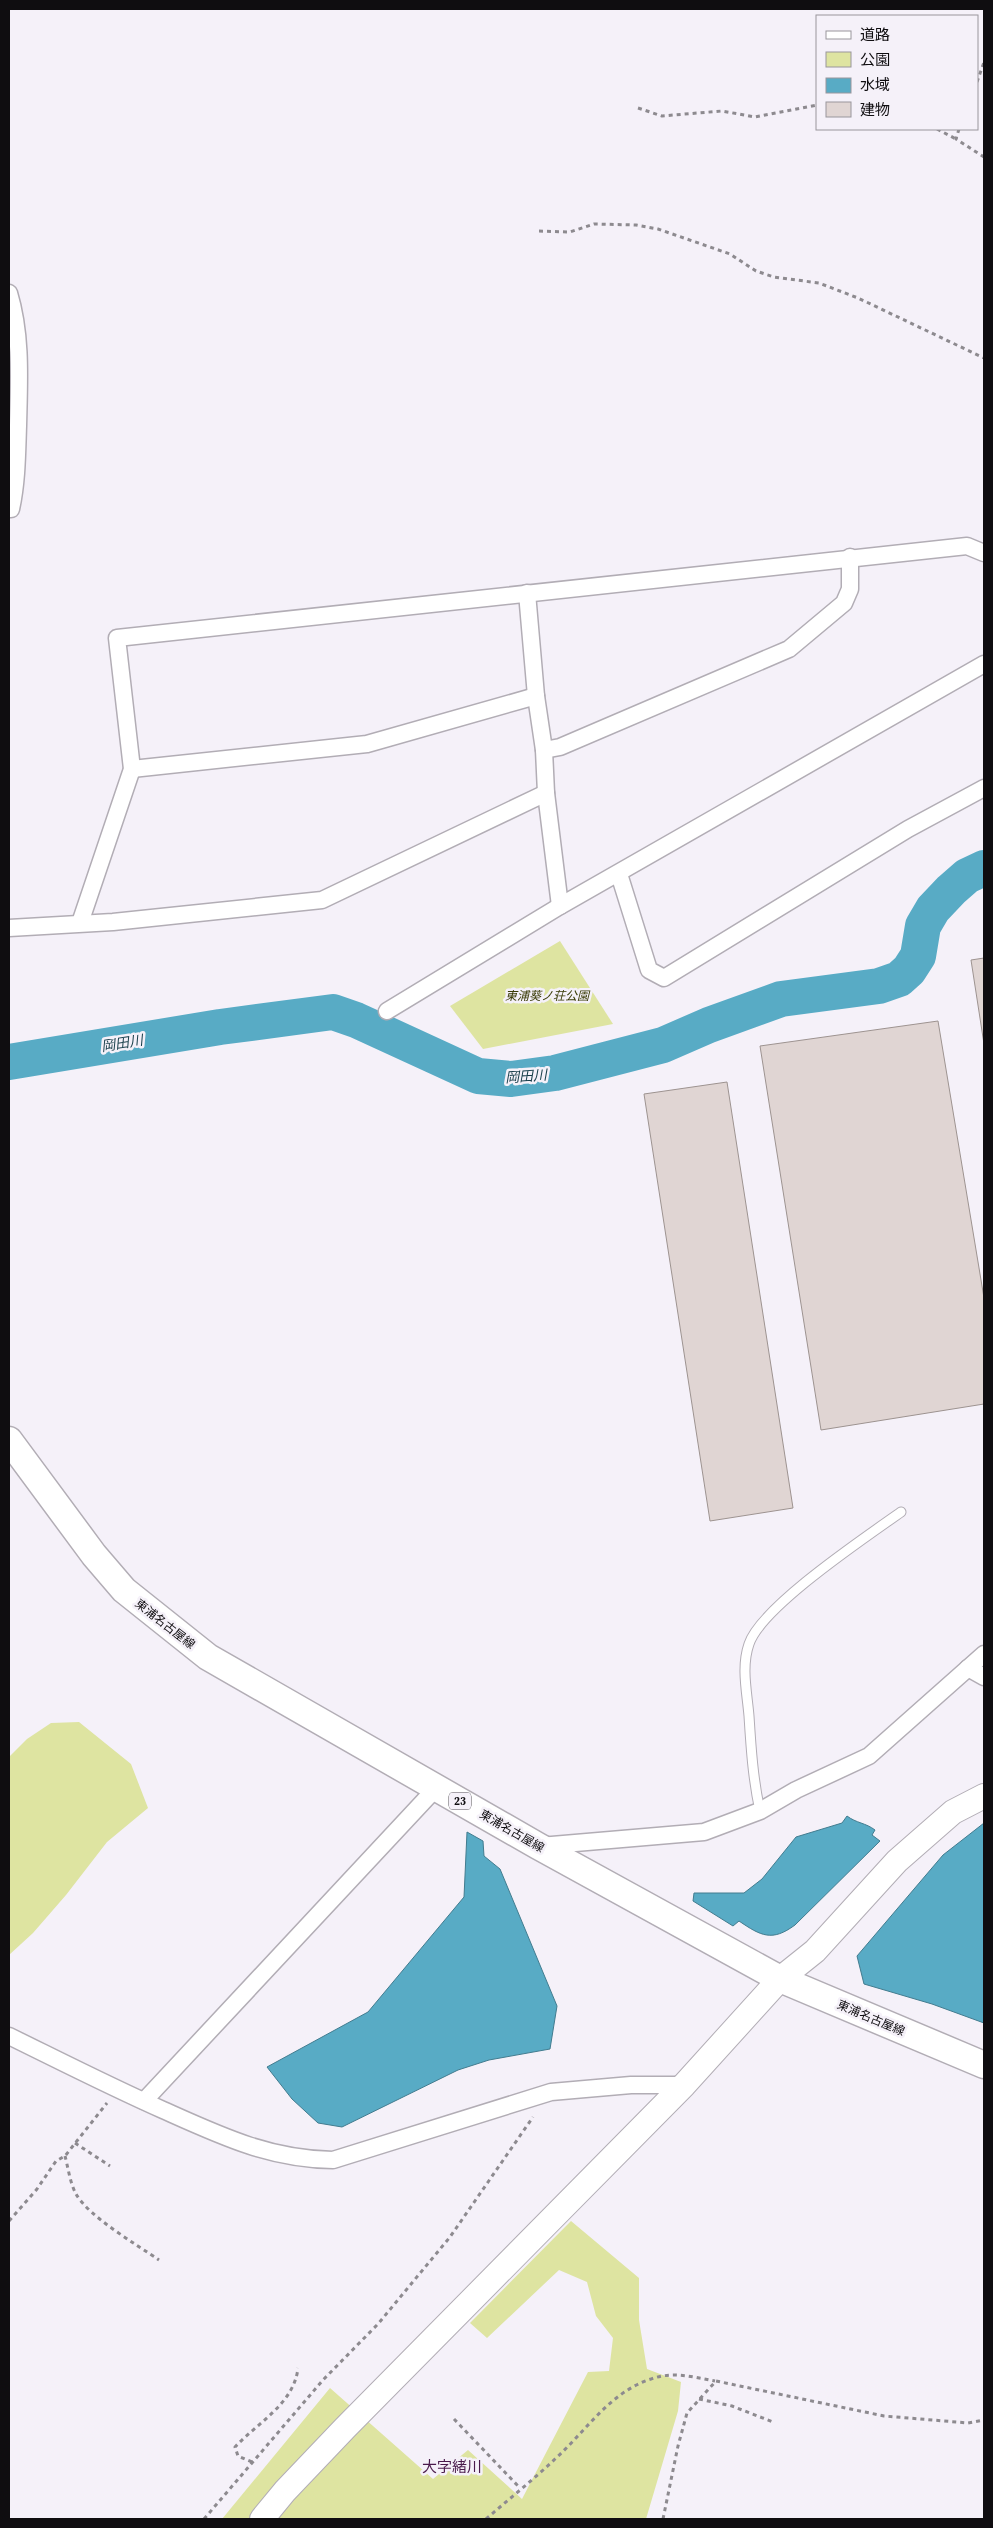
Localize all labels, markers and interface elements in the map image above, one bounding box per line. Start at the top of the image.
legend [816,15,978,130]
text: 道路 [860,24,890,45]
text: 公園 [860,49,890,70]
text: 水域 [860,74,890,95]
text: 建物 [860,99,890,120]
park label: 東浦葵ノ荘公園 [505,988,591,1004]
water label: 岡田川 [100,1030,146,1056]
water label: 岡田川 [504,1064,550,1087]
street label: 東浦名古屋線 [132,1596,198,1652]
road number: 23 [449,1792,471,1810]
street label: 東浦名古屋線 [477,1806,547,1856]
street label: 東浦名古屋線 [835,1997,907,2039]
district label: 大字緒川 [422,2456,482,2477]

